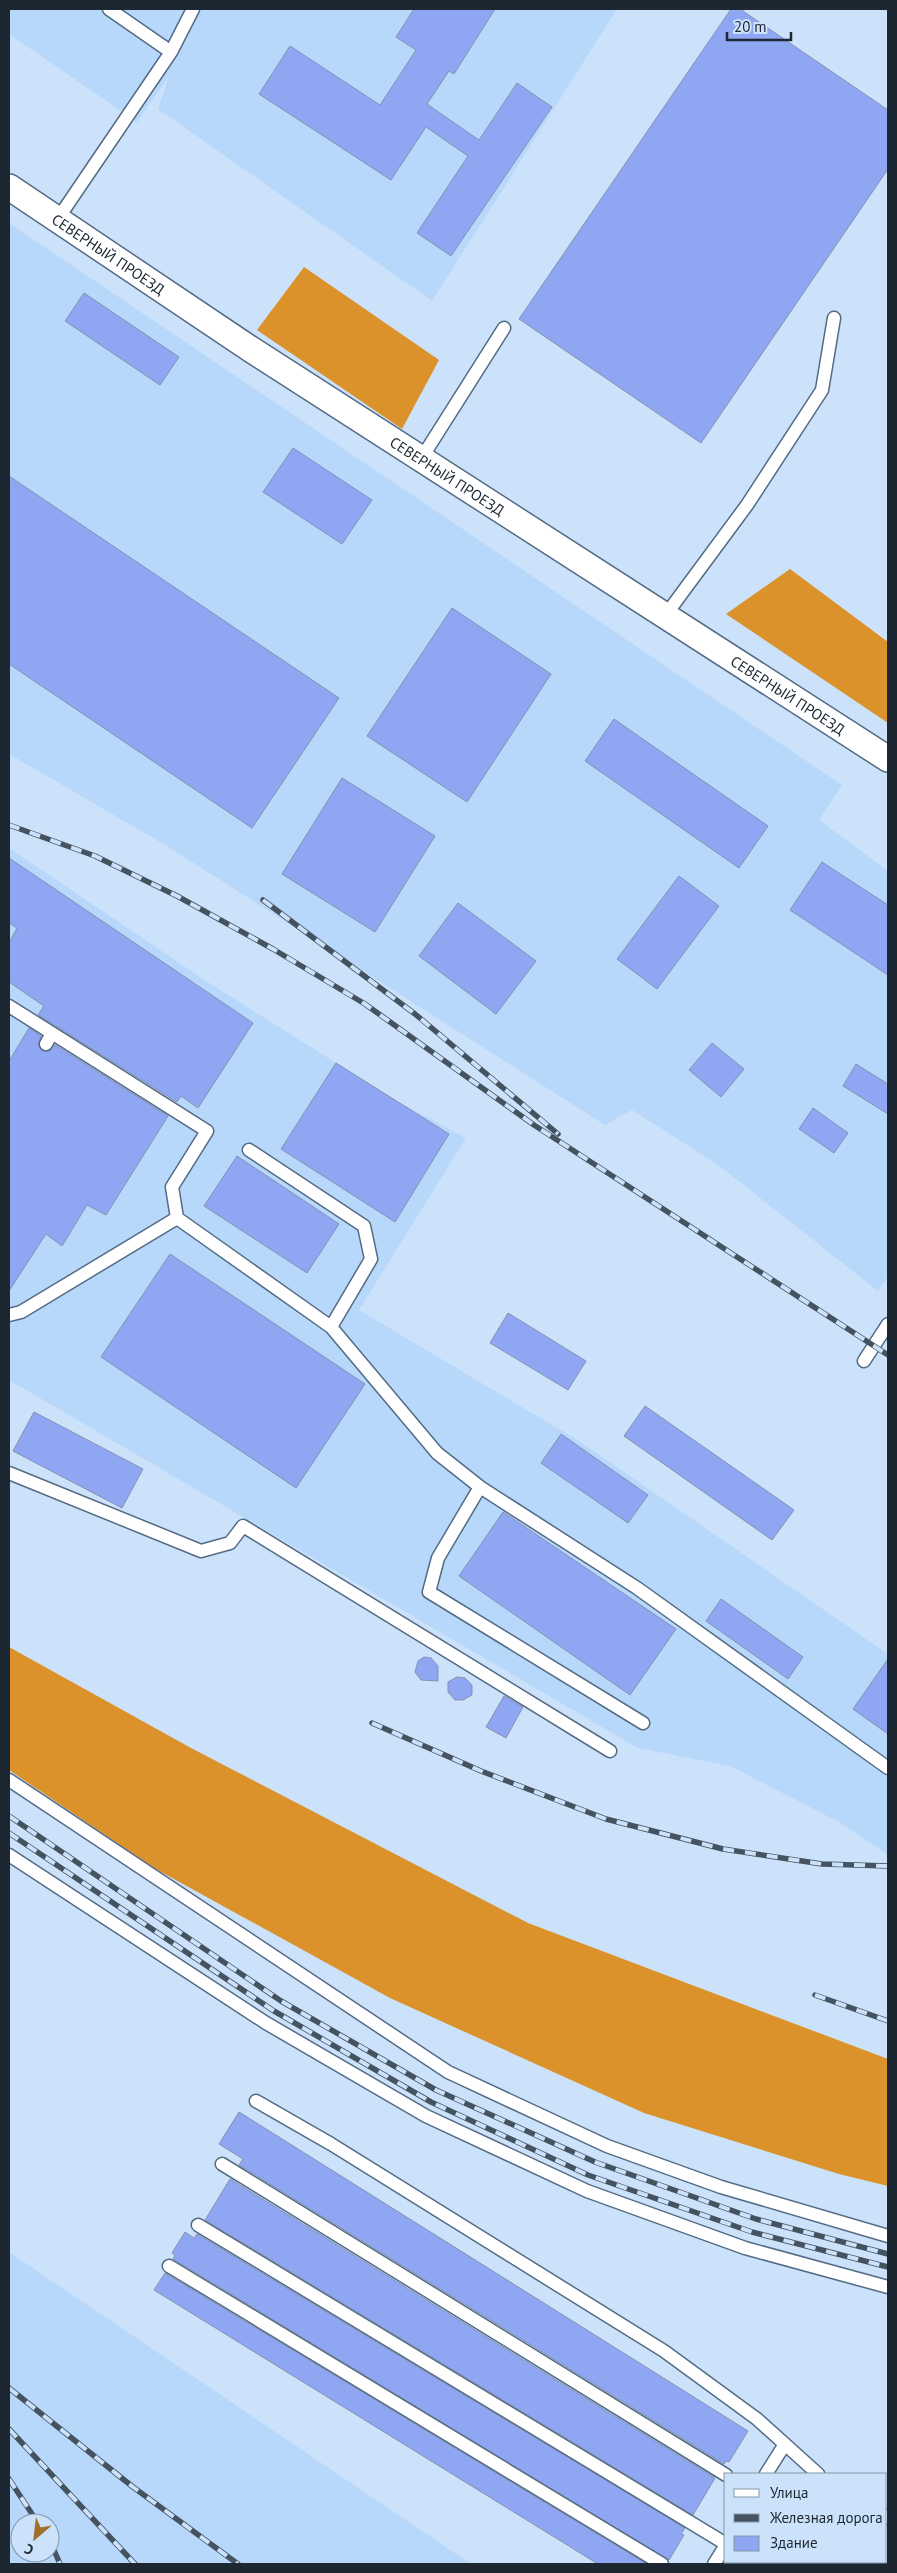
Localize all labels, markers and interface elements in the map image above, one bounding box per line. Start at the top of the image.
scale bar [727,10,791,42]
text: 20 m [734,17,767,36]
street label: СЕВЕРНЫЙ ПРОЕЗД [48,209,169,299]
street label: СЕВЕРНЫЙ ПРОЕЗД [387,432,508,519]
street label: СЕВЕРНЫЙ ПРОЕЗД [727,651,849,739]
legend [724,2473,887,2563]
text: Улица [770,2483,808,2502]
text: Железная дорога [769,2508,883,2527]
north arrow [10,2513,60,2563]
text: Здание [770,2533,818,2552]
text: С [21,2540,37,2559]

